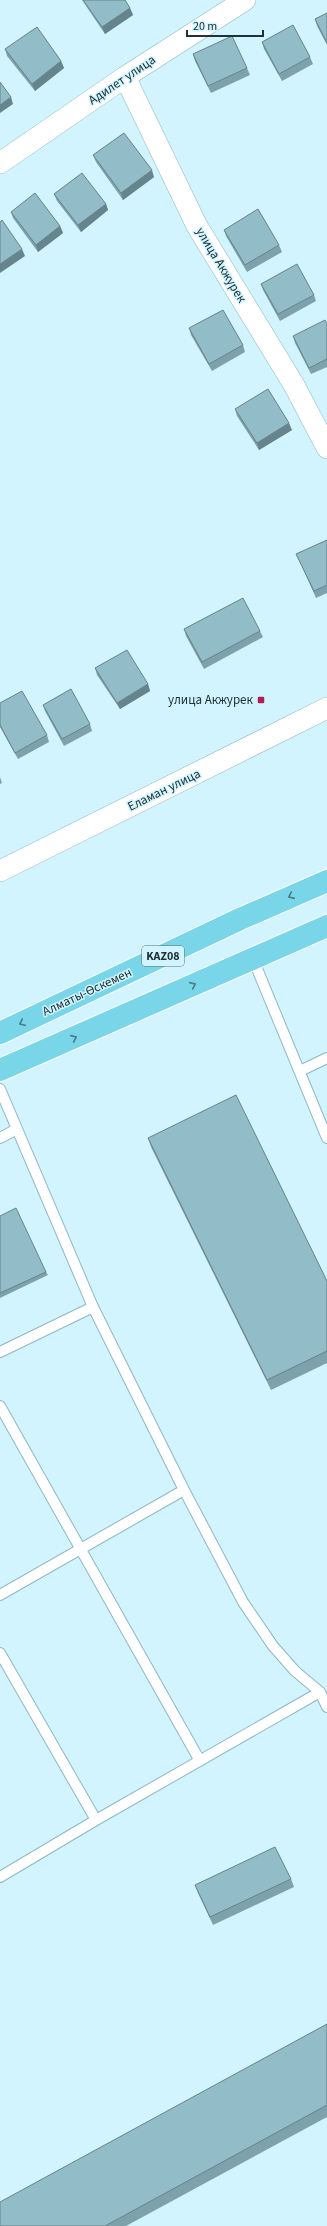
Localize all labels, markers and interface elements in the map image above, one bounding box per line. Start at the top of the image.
scale bar [187,12,263,38]
text: 20 m [193,18,217,35]
street label: Адилет улица [85,51,159,109]
street label: улица Акжурек [191,224,251,307]
place label: улица Акжурек [168,691,254,709]
marker: улица Акжурек [256,695,266,705]
street label: Еламан улица [125,765,203,815]
one-way arrow [288,891,296,899]
road number: KAZ08 [142,946,184,966]
street label: Алматы-Өскемен [39,963,135,1021]
one-way arrow [189,982,196,990]
one-way arrow [18,1018,26,1026]
one-way arrow [71,1034,78,1042]

